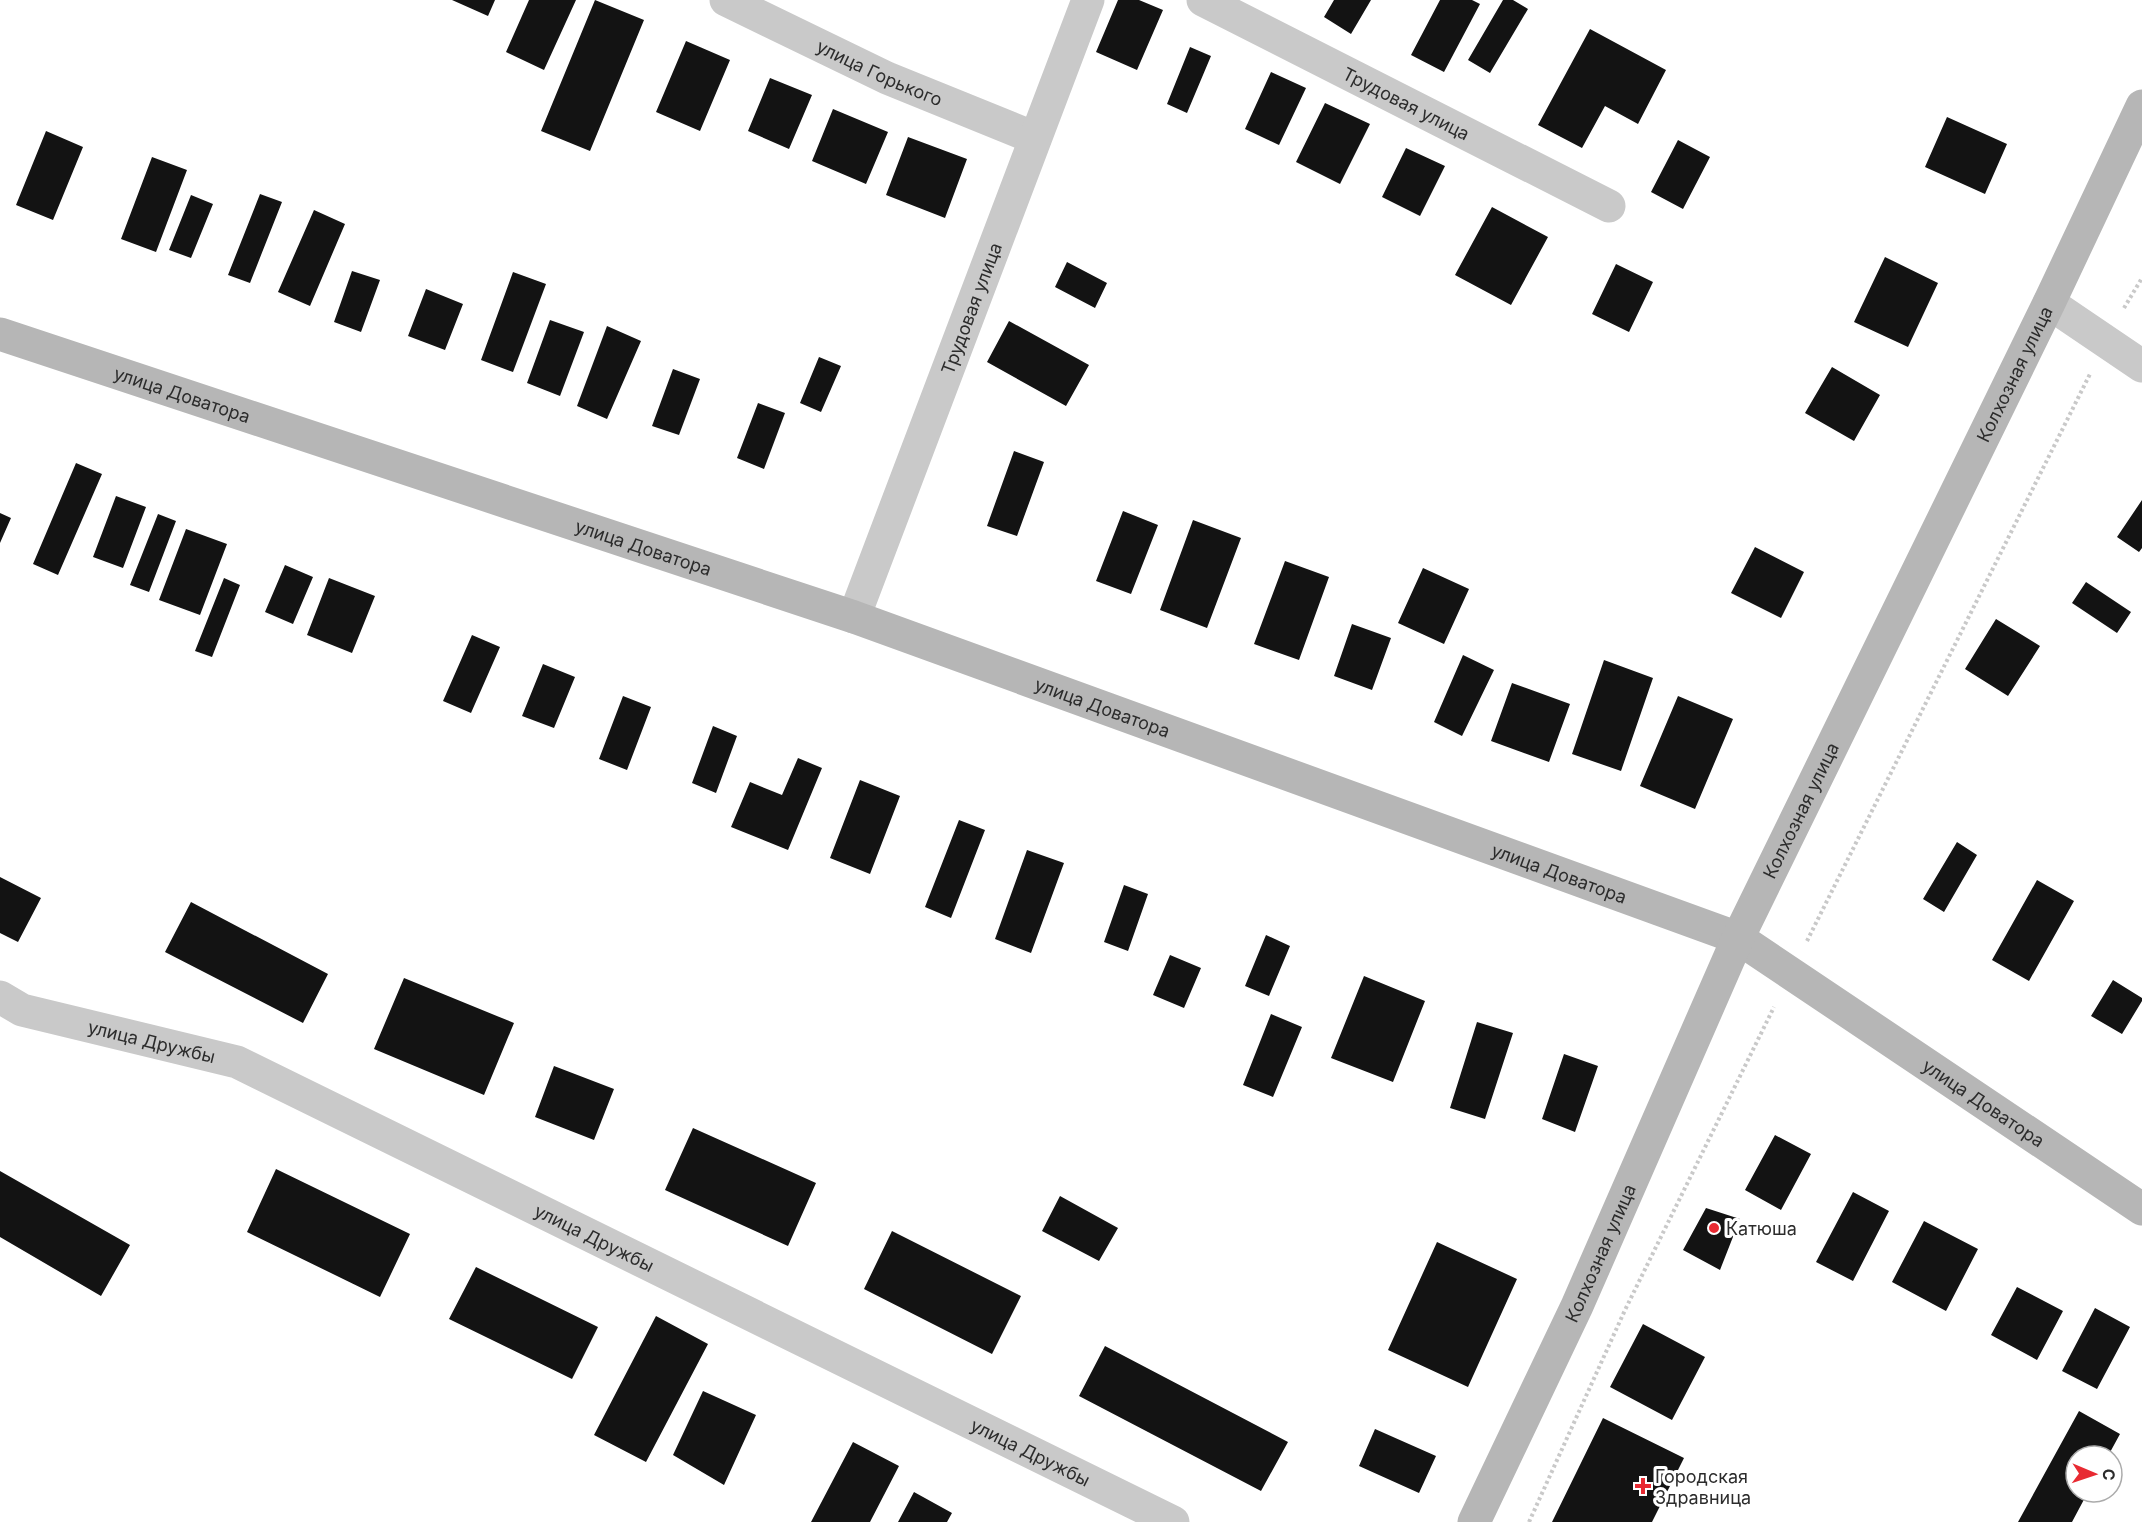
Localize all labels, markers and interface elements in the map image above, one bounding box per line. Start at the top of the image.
street label: улица Горького [813,35,946,110]
street label: Трудовая улица [1339,62,1473,144]
street label: Трудовая улица [937,240,1006,377]
street label: Колхозная улица [1972,303,2056,445]
street label: улица Доватора [111,362,253,427]
street label: улица Доватора [573,515,714,580]
street label: улица Доватора [1032,673,1173,741]
street label: Колхозная улица [1758,739,1843,882]
street label: улица Доватора [1489,839,1630,907]
street label: улица Дружбы [86,1016,218,1067]
street label: улица Доватора [1919,1054,2049,1151]
street label: Колхозная улица [1560,1181,1640,1326]
street label: улица Дружбы [531,1199,658,1276]
place label: Катюша [1726,1218,1797,1239]
marker: Катюша [1707,1221,1721,1235]
street label: улица Дружбы [967,1414,1094,1490]
north arrow [2064,1444,2124,1504]
place label: Городская Здравница [1655,1466,1751,1508]
text: С [2099,1468,2119,1481]
marker: Городская Здравница [1636,1479,1650,1493]

